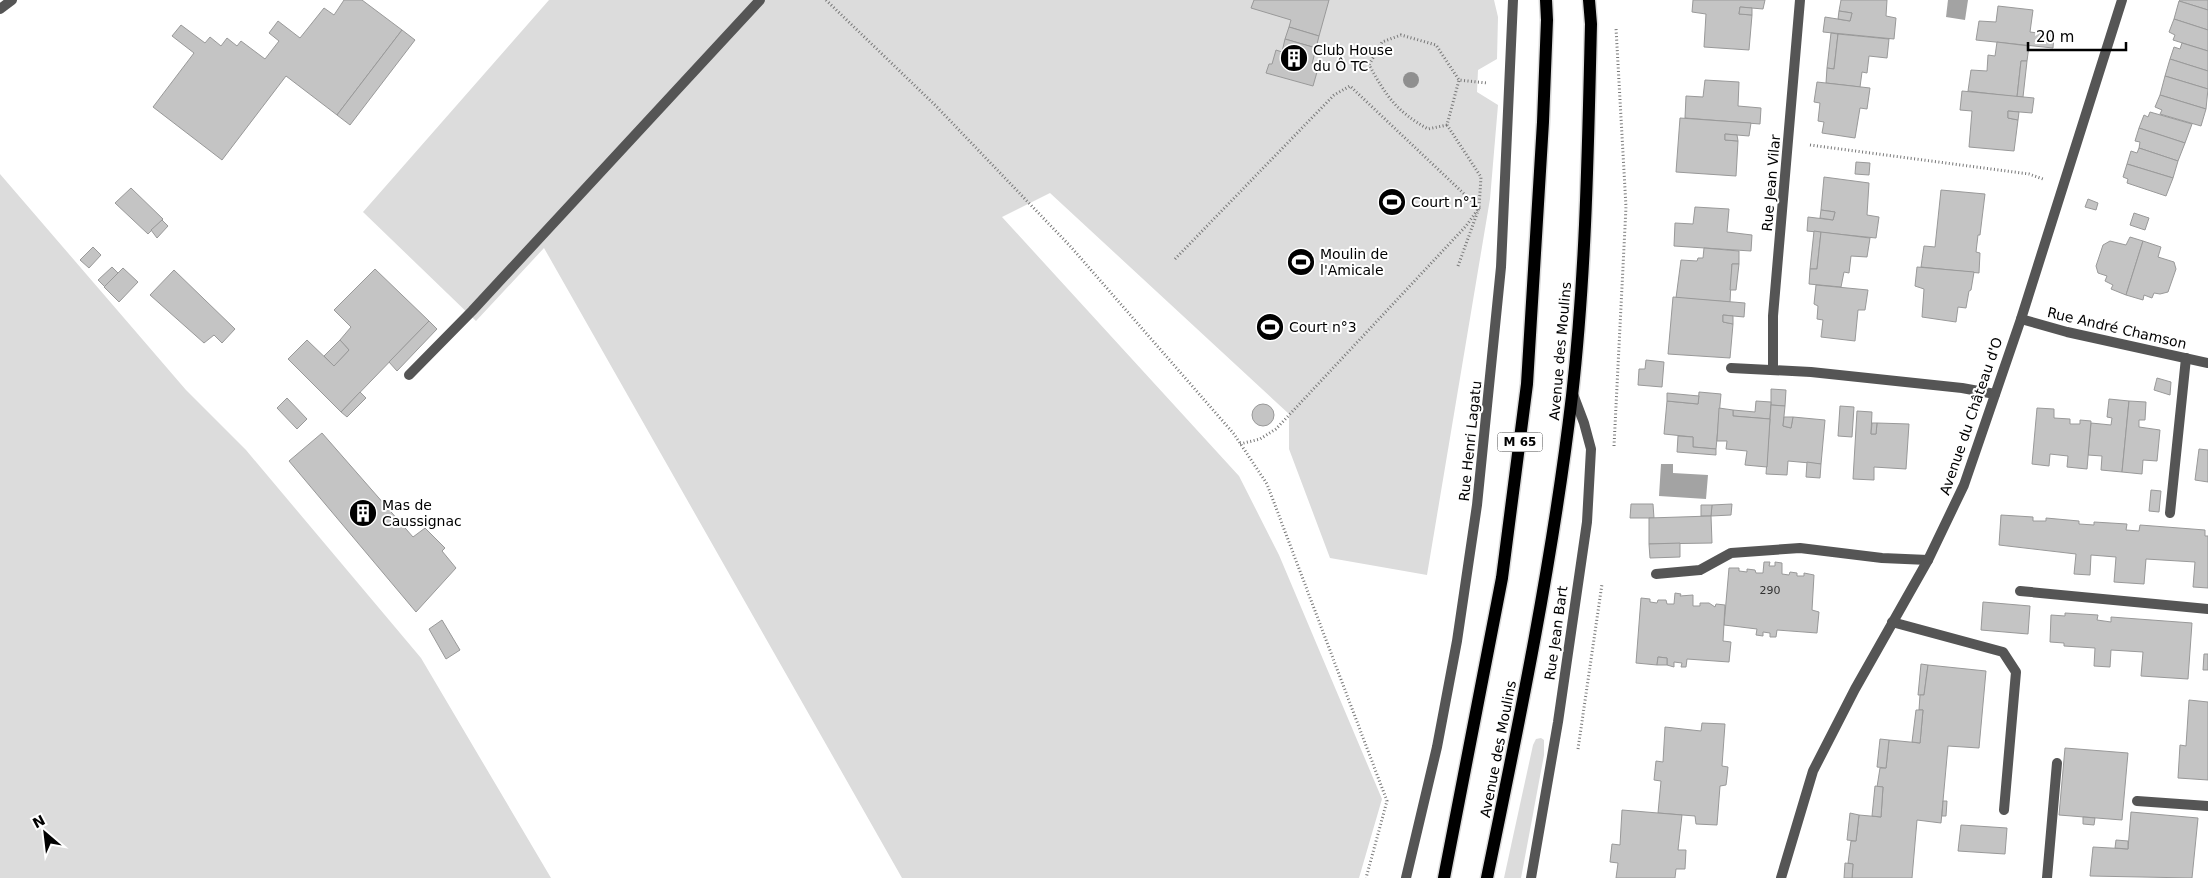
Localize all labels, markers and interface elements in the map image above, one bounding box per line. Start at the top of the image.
scale bar [2028,20,2126,52]
text: 20 m [2036,28,2074,46]
place label: Club House du Ô TC [1313,42,1393,74]
building icon: Club House du Ô TC [1279,43,1309,73]
street label: Rue Jean Vilar [1759,134,1783,232]
sports icon: Court n°1 [1377,187,1407,217]
place label: Court n°1 [1411,194,1479,210]
place label: Moulin de l'Amicale [1320,246,1388,278]
sports icon: Moulin de l'Amicale [1286,247,1316,277]
street label: Avenue des Moulins [1546,281,1574,421]
street label: Rue André Chamson [2046,304,2188,352]
sports icon: Court n°3 [1255,312,1285,342]
place label: Court n°3 [1289,319,1357,335]
street label: Avenue du Château d'O [1936,335,2006,497]
street label: Rue Henri Lagatu [1456,380,1484,502]
road number: M 65 [1498,432,1542,452]
place label: Mas de Caussignac [382,497,462,529]
building icon: Mas de Caussignac [348,498,378,528]
street label: Rue Jean Bart [1541,584,1571,681]
house number: 290 [1760,584,1781,597]
street label: Avenue des Moulins [1477,679,1519,819]
north arrow [20,808,70,858]
text: N [30,812,48,831]

